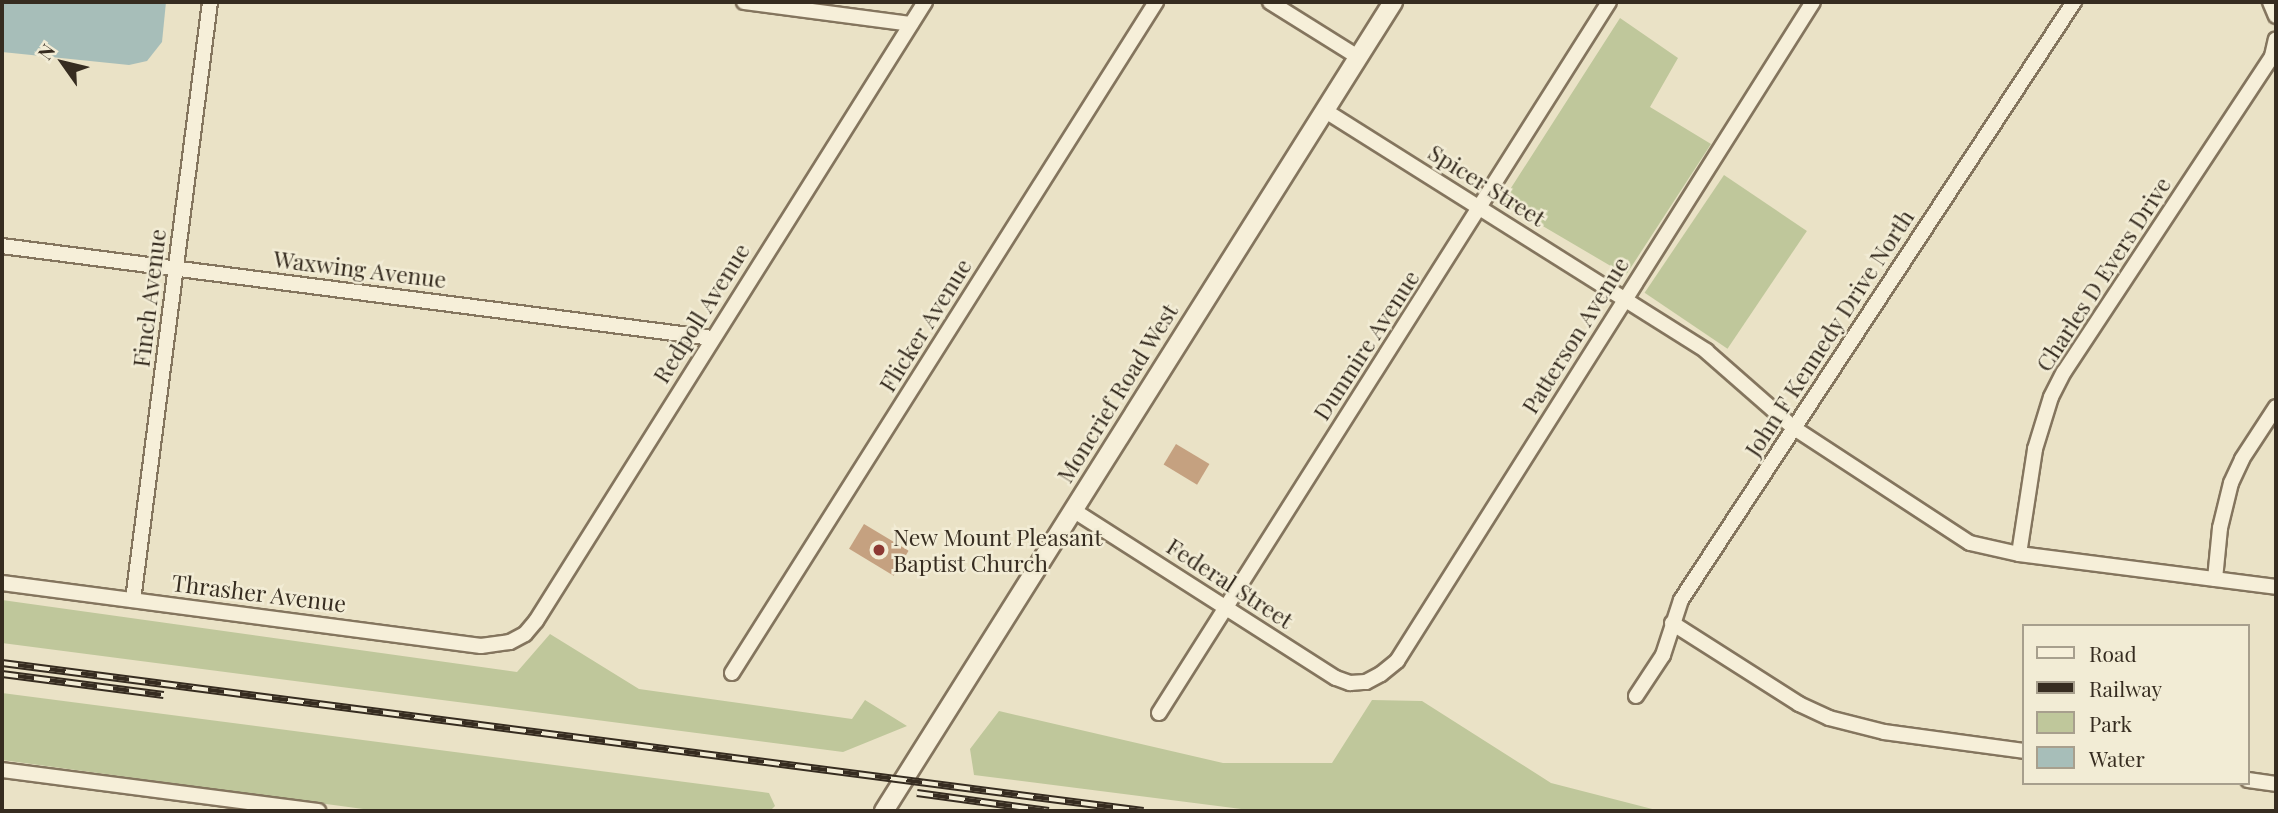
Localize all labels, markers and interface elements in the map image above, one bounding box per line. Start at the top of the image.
north arrow [28,28,98,98]
text: N [31,38,60,64]
street label: Spicer Street [1423,138,1551,232]
street label: Charles D Evers Drive [2030,172,2176,376]
street label: John F Kennedy Drive North [1738,204,1920,462]
street label: Finch Avenue [127,227,171,369]
street label: Redpoll Avenue [647,238,755,388]
street label: Waxwing Avenue [272,245,448,293]
street label: Patterson Avenue [1516,251,1634,419]
street label: Flicker Avenue [873,253,977,397]
street label: Dunmire Avenue [1307,265,1425,425]
street label: Moncrief Road West [1051,298,1183,488]
place label: New Mount Pleasant Baptist Church [893,523,1103,577]
street label: Federal Street [1162,532,1298,634]
marker: New Mount Pleasant Baptist Church [871,542,887,558]
street label: Thrasher Avenue [170,569,348,617]
legend [2022,624,2250,785]
text: Road [2089,639,2137,667]
text: Railway [2089,674,2162,702]
text: Park [2089,709,2132,737]
text: Water [2089,744,2145,772]

